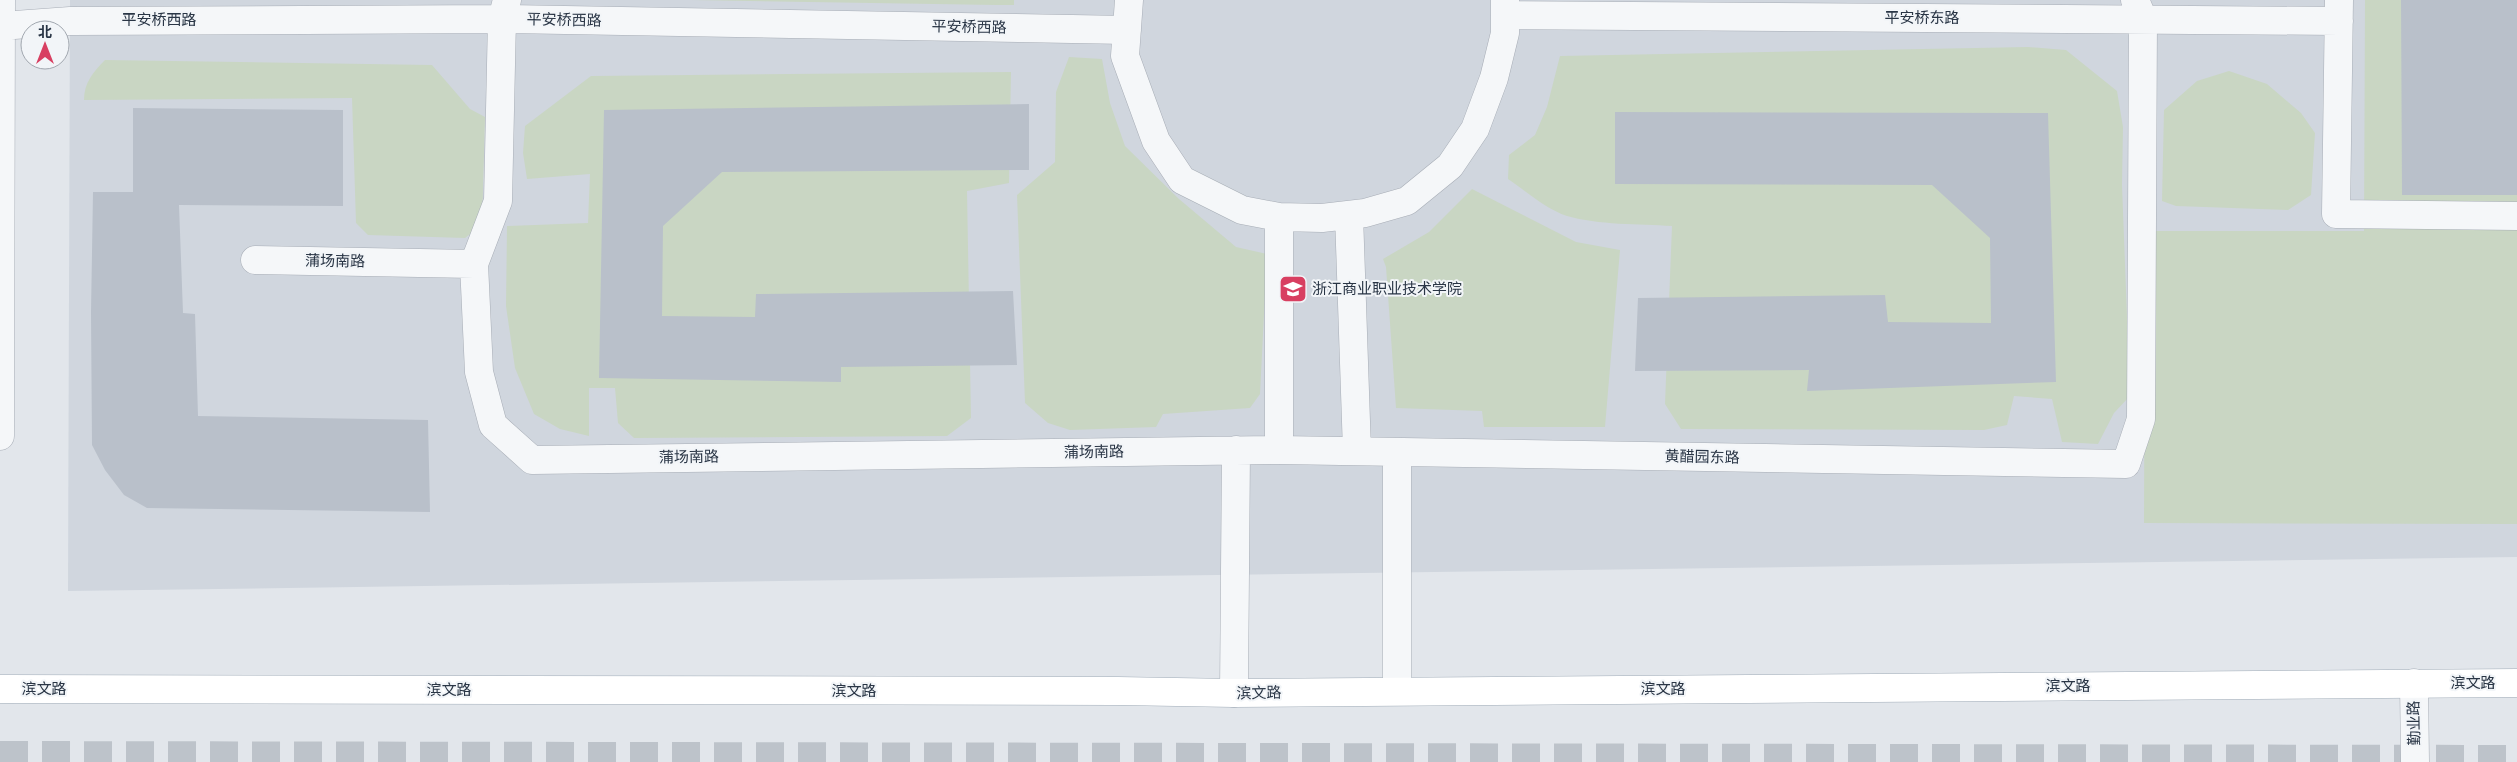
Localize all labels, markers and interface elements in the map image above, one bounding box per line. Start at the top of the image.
street label: 平安桥东路 [1884,9,1960,27]
street label: 平安桥西路 [526,10,602,30]
street label: 平安桥西路 [121,11,197,29]
street label: 平安桥西路 [931,17,1007,37]
north arrow [20,20,70,70]
text: 北 [38,23,52,41]
street label: 蒲场南路 [305,251,365,271]
school or university icon: 浙江商业职业技术学院 [1278,274,1308,304]
place label: 浙江商业职业技术学院 [1312,280,1462,298]
street label: 蒲场南路 [1064,442,1124,462]
street label: 蒲场南路 [659,447,719,467]
street label: 黄醋园东路 [1664,447,1740,467]
street label: 滨文路 [2450,674,2496,692]
street label: 滨文路 [2045,677,2091,695]
street label: 滨文路 [21,680,67,698]
street label: 滨文路 [1640,680,1686,698]
street label: 滨文路 [426,681,472,699]
street label: 滨文路 [831,682,877,700]
street label: 滨文路 [1236,684,1282,702]
street label: 勤业路 [2405,700,2423,746]

